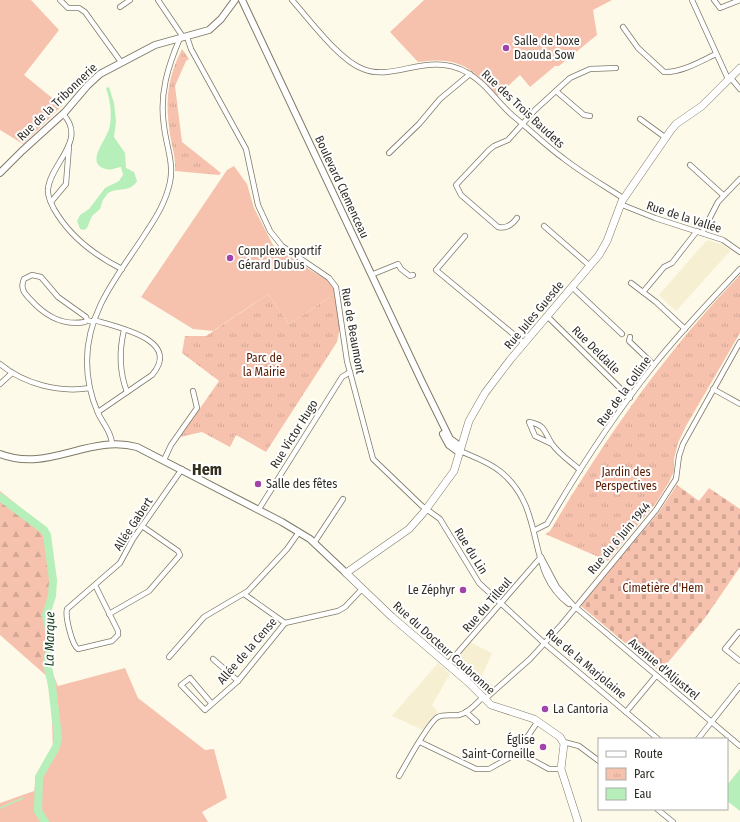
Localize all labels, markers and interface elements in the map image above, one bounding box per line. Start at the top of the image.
place label: Salle de boxe Daouda Sow [514,34,580,62]
marker: Salle de boxe Daouda Sow [501,43,511,53]
street label: Rue de la Tribonnerie [14,60,100,144]
street label: Rue des Trois Baudets [479,67,567,151]
street label: Boulevard Clemenceau [312,133,372,241]
street label: Rue de la Vallée [645,198,723,236]
place label: Complexe sportif Gérard Dubus [238,244,323,272]
marker: Complexe sportif Gérard Dubus [225,253,235,263]
street label: Rue Jules Guesde [501,278,567,352]
street label: Rue de Beaumont [339,287,367,375]
street label: Rue Deldalle [569,323,623,377]
park label: Parc de la Mairie [243,351,285,379]
street label: Rue de la Colline [594,354,654,428]
street label: Rue Victor Hugo [267,397,321,471]
district label: Hem [192,460,222,479]
park label: Jardin des Perspectives [595,465,657,493]
place label: Salle des fêtes [266,477,337,491]
marker: Salle des fêtes [253,479,263,489]
street label: Allée Gabert [111,495,155,553]
street label: Rue du 6 Juin 1944 [585,499,653,577]
street label: Rue du Lin [451,525,491,577]
street label: Rue du Tilleul [460,575,514,635]
park label: Cimetière d'Hem [622,581,704,595]
place label: Le Zéphyr [408,583,456,597]
marker: Le Zéphyr [458,585,468,595]
street label: Rue du Docteur Coubronne [390,599,498,697]
water label: La Marque [42,611,57,667]
street label: Allée de la Cense [214,615,280,687]
street label: Rue de la Marjolaine [543,626,629,702]
street label: Avenue d'Aljustrel [626,635,702,703]
place label: La Cantoria [553,702,608,716]
marker: La Cantoria [540,704,550,714]
place label: Église Saint-Corneille [462,732,535,761]
legend [598,738,728,810]
marker: Église Saint-Corneille [538,742,548,752]
text: Route [634,747,663,761]
text: Parc [634,767,655,781]
text: Eau [634,787,652,801]

